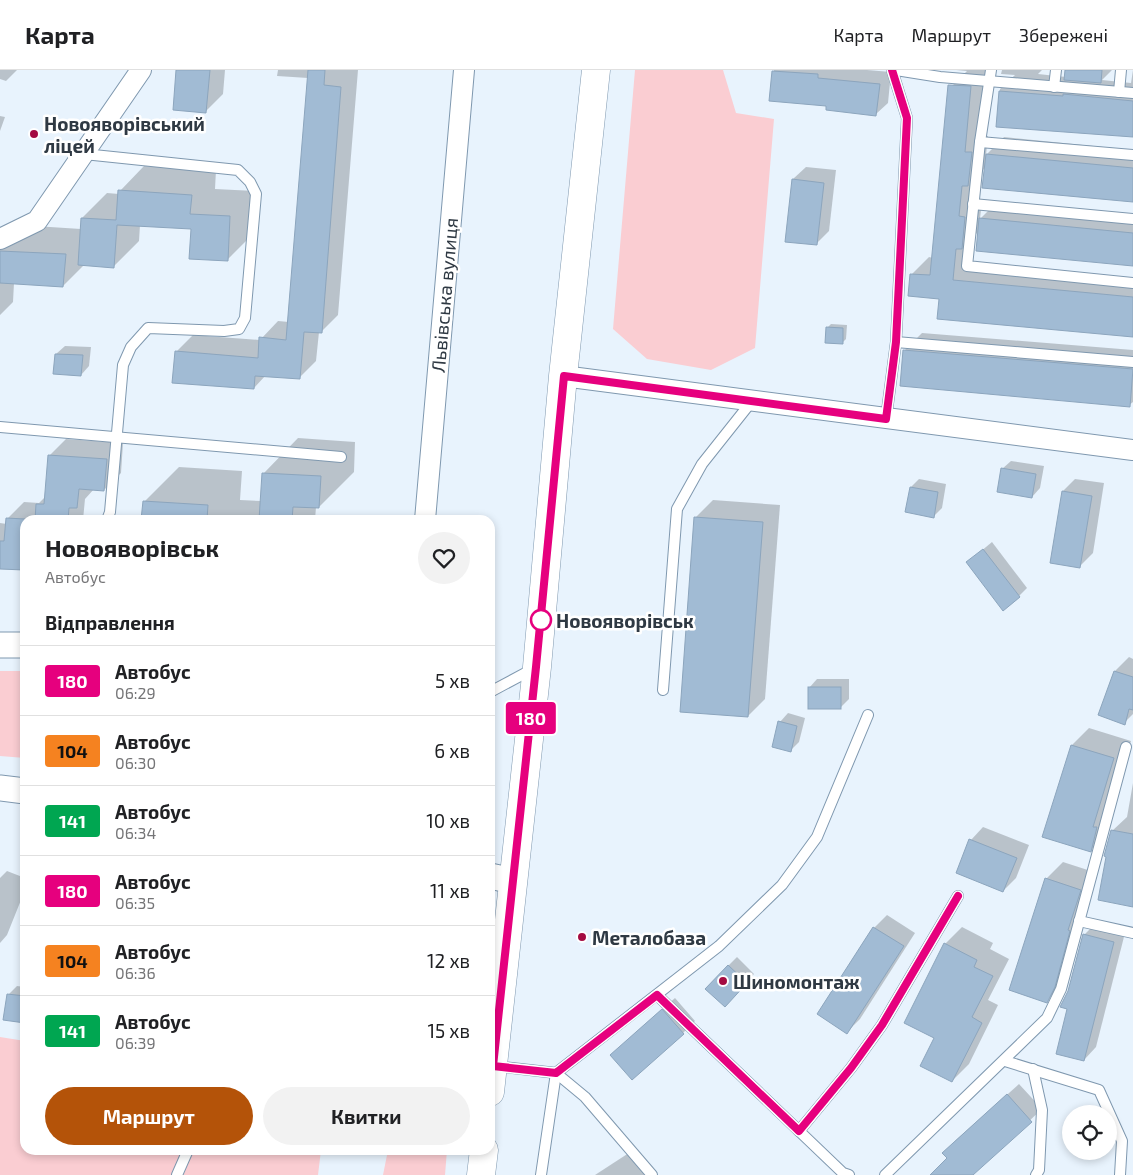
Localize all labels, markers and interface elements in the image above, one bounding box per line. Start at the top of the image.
text: Карта [25,20,95,49]
text: Карта [834,24,884,46]
text: Маршрут [912,24,991,46]
text: Збережені [1019,24,1108,46]
place label: Новояворівський ліцей [44,112,205,157]
marker: Новояворівський ліцей [28,128,40,140]
street label: Львівська вулиця [426,217,463,373]
button: heart [418,532,470,584]
text: Новояворівськ [45,533,219,562]
text: Автобус [45,567,106,586]
marker: Новояворівськ [530,609,552,631]
place label: Новояворівськ [556,609,694,632]
text: Відправлення [45,611,175,634]
text: Автобус [115,660,191,683]
text: 5 хв [435,669,470,692]
text: 180 [57,670,88,692]
text: 06:29 [115,683,156,702]
line badge: 180 [502,702,560,734]
text: 180 [516,707,546,729]
text: Автобус [115,730,191,753]
text: 6 хв [434,739,470,762]
text: 104 [57,740,88,762]
text: 06:30 [115,753,156,772]
text: Автобус [115,800,191,823]
text: 10 хв [426,809,470,832]
text: 141 [59,810,86,832]
text: 06:34 [115,823,156,842]
text: Автобус [115,870,191,893]
text: 11 хв [430,879,470,902]
text: 180 [57,880,88,902]
text: 06:35 [115,893,155,912]
place label: Металобаза [592,926,706,949]
marker: Металобаза [576,931,588,943]
text: Автобус [115,940,191,963]
text: 12 хв [427,949,470,972]
text: 104 [57,950,88,972]
text: 06:36 [115,963,156,982]
place label: Шиномонтаж [733,970,860,993]
marker: Шиномонтаж [717,975,729,987]
text: Автобус [115,1010,191,1033]
text: 15 хв [427,1019,470,1042]
text: 141 [59,1020,86,1042]
text: 06:39 [115,1033,156,1052]
button: Маршрут [45,1087,253,1145]
button: Квитки [263,1087,470,1145]
map controls [1062,1105,1117,1160]
button: locate [1062,1105,1117,1160]

